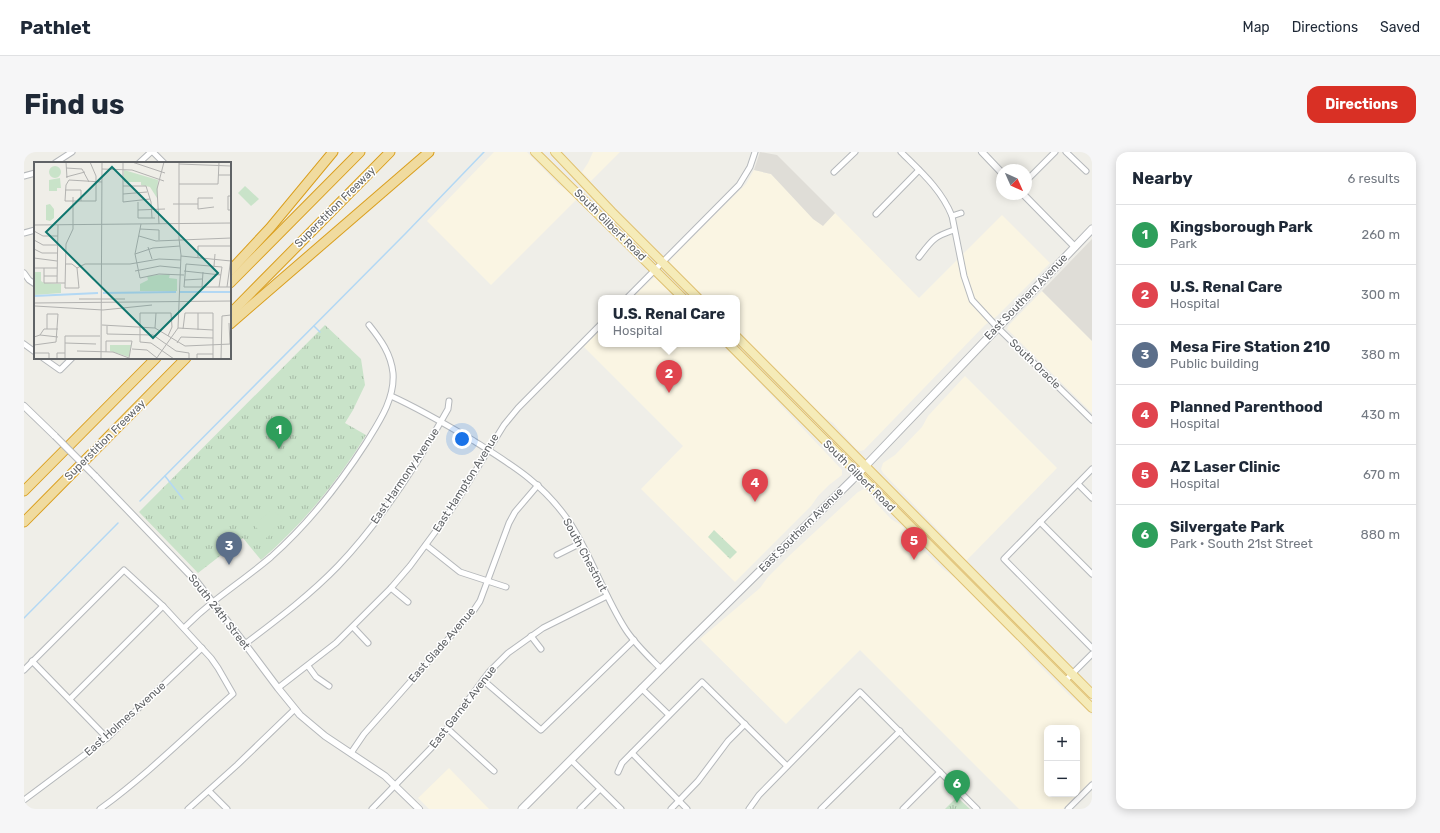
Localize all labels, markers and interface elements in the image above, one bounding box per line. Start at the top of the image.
text: Pathlet [20,16,91,39]
text: Map [1243,19,1270,36]
text: Directions [1292,19,1358,36]
text: Saved [1380,19,1420,36]
button: Directions [1307,86,1416,123]
text: Find us [24,88,124,121]
inset map [34,162,231,359]
street label: Superstition Freeway [292,164,378,250]
north arrow [996,164,1032,200]
text: Nearby [1132,168,1193,188]
text: 6 results [1348,171,1400,186]
street label: South Gilbert Road [571,186,649,264]
text: Kingsborough Park [1170,218,1313,236]
text: 1 [1142,227,1148,242]
text: 260 m [1362,227,1400,242]
text: Park [1170,236,1197,251]
street label: East Southern Avenue [982,251,1070,343]
text: U.S. Renal Care [1170,278,1282,296]
text: 2 [1141,287,1149,302]
text: 300 m [1361,287,1400,302]
popup [598,295,740,347]
text: Hospital [1170,296,1220,311]
text: U.S. Renal Care [613,305,725,323]
text: Hospital [613,323,662,338]
street label: South Oracle [1007,336,1063,392]
text: Mesa Fire Station 210 [1170,338,1331,356]
text: 3 [1141,347,1149,362]
text: 380 m [1361,347,1400,362]
text: Public building [1170,356,1259,371]
pin: 2 [656,360,682,393]
street label: Superstition Freeway [62,397,148,483]
text: Planned Parenthood [1170,398,1323,416]
text: 4 [1141,407,1149,422]
text: 430 m [1361,407,1400,422]
pin: 1 [266,416,292,449]
text: Hospital [1170,416,1220,431]
street label: East Harmony Avenue [368,426,442,526]
your location [452,429,472,449]
street label: East Hampton Avenue [430,431,502,535]
street label: South Gilbert Road [820,437,898,515]
text: AZ Laser Clinic [1170,458,1280,476]
text: 5 [1141,467,1149,482]
text: 670 m [1363,467,1400,482]
pin: 4 [742,469,768,502]
text: Hospital [1170,476,1220,491]
street label: East Southern Avenue [756,485,846,575]
street label: South Chestnut [560,516,610,594]
text: Silvergate Park [1170,518,1285,536]
pin: 5 [901,527,927,560]
text: 6 [1141,527,1149,542]
text: 880 m [1360,527,1400,542]
pin: 3 [216,532,242,565]
text: Park · South 21st Street [1170,536,1313,551]
street label: South 24th Street [186,572,253,653]
street label: East Glade Avenue [406,605,478,685]
street label: East Garnet Avenue [427,663,499,751]
street label: East Holmes Avenue [82,679,168,759]
map controls [1044,725,1080,797]
button: + [1044,725,1080,761]
button: − [1044,761,1080,797]
pin: 6 [944,770,970,803]

